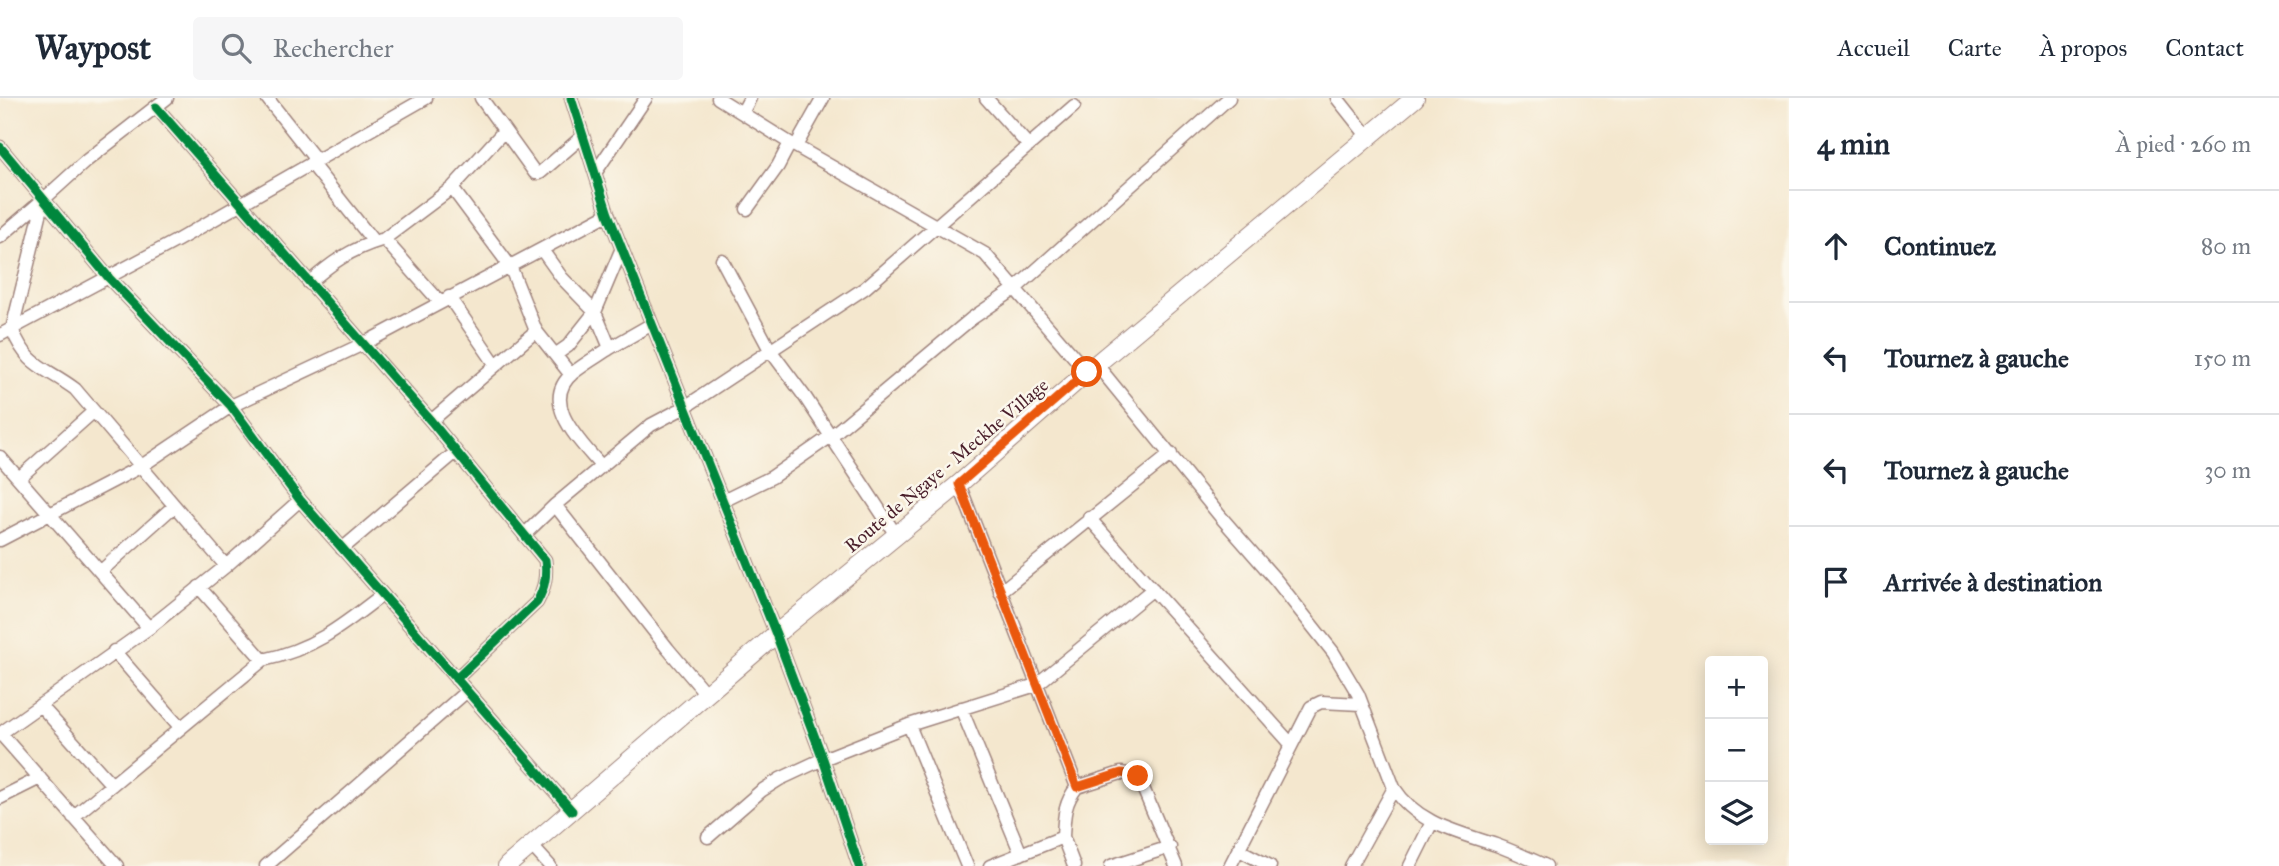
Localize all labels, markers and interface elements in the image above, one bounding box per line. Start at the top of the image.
search box [193,17,683,80]
text: Waypost [35,28,151,68]
icon: search [217,29,255,67]
text: Rechercher [273,32,394,64]
text: Accueil [1838,33,1910,63]
text: Carte [1948,33,2002,63]
text: À propos [2040,33,2127,63]
text: Contact [2165,33,2244,63]
text: 4 min [1817,126,1890,162]
text: À pied · 260 m [2116,130,2251,158]
icon: ahead [1817,227,1855,265]
text: Continuez [1884,230,1996,262]
text: 80 m [2201,232,2251,260]
icon: left [1817,339,1855,377]
text: Tournez à gauche [1884,342,2069,374]
text: 150 m [2194,344,2251,372]
route start [1071,356,1102,387]
street label: Route de Ngaye - Meckhe Village [840,373,1053,558]
icon: left [1817,451,1855,489]
text: Tournez à gauche [1884,454,2069,486]
text: 30 m [2204,456,2251,484]
icon: arrive [1817,563,1855,601]
text: Arrivée à destination [1884,566,2102,598]
map controls [1705,656,1768,845]
button: + [1705,656,1768,719]
button: − [1705,719,1768,782]
route end [1122,760,1153,791]
button: layers [1705,782,1768,845]

